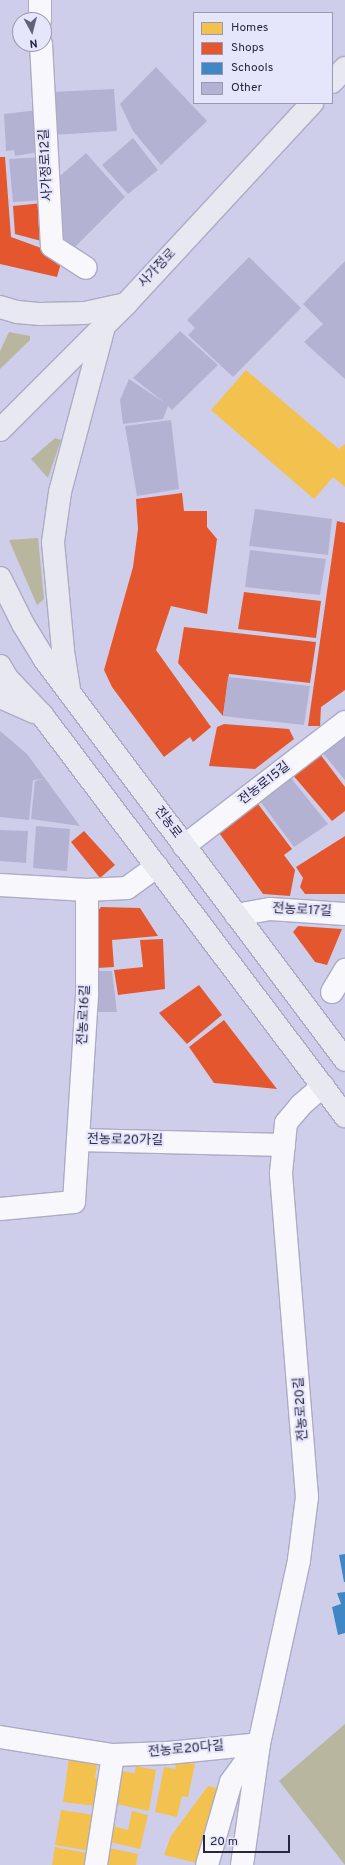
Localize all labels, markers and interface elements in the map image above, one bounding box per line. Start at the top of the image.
north arrow [12,12,52,52]
legend [193,12,333,104]
text: Homes [231,20,268,36]
text: N [29,35,38,50]
text: Shops [231,40,264,56]
text: Schools [231,60,273,76]
text: Other [231,80,262,96]
street label: 사가정로12길 [37,128,57,202]
street label: 사가정로 [136,246,180,292]
street label: 전농로15길 [236,759,294,809]
street label: 전농로 [150,804,184,842]
street label: 전농로17길 [272,902,332,920]
street label: 전농로16길 [76,984,94,1046]
street label: 전농로20가길 [87,1133,163,1149]
street label: 전농로20길 [292,1376,312,1442]
street label: 전농로20다길 [147,1739,225,1761]
scale bar [205,1827,292,1853]
text: 20 m [210,1834,238,1850]

